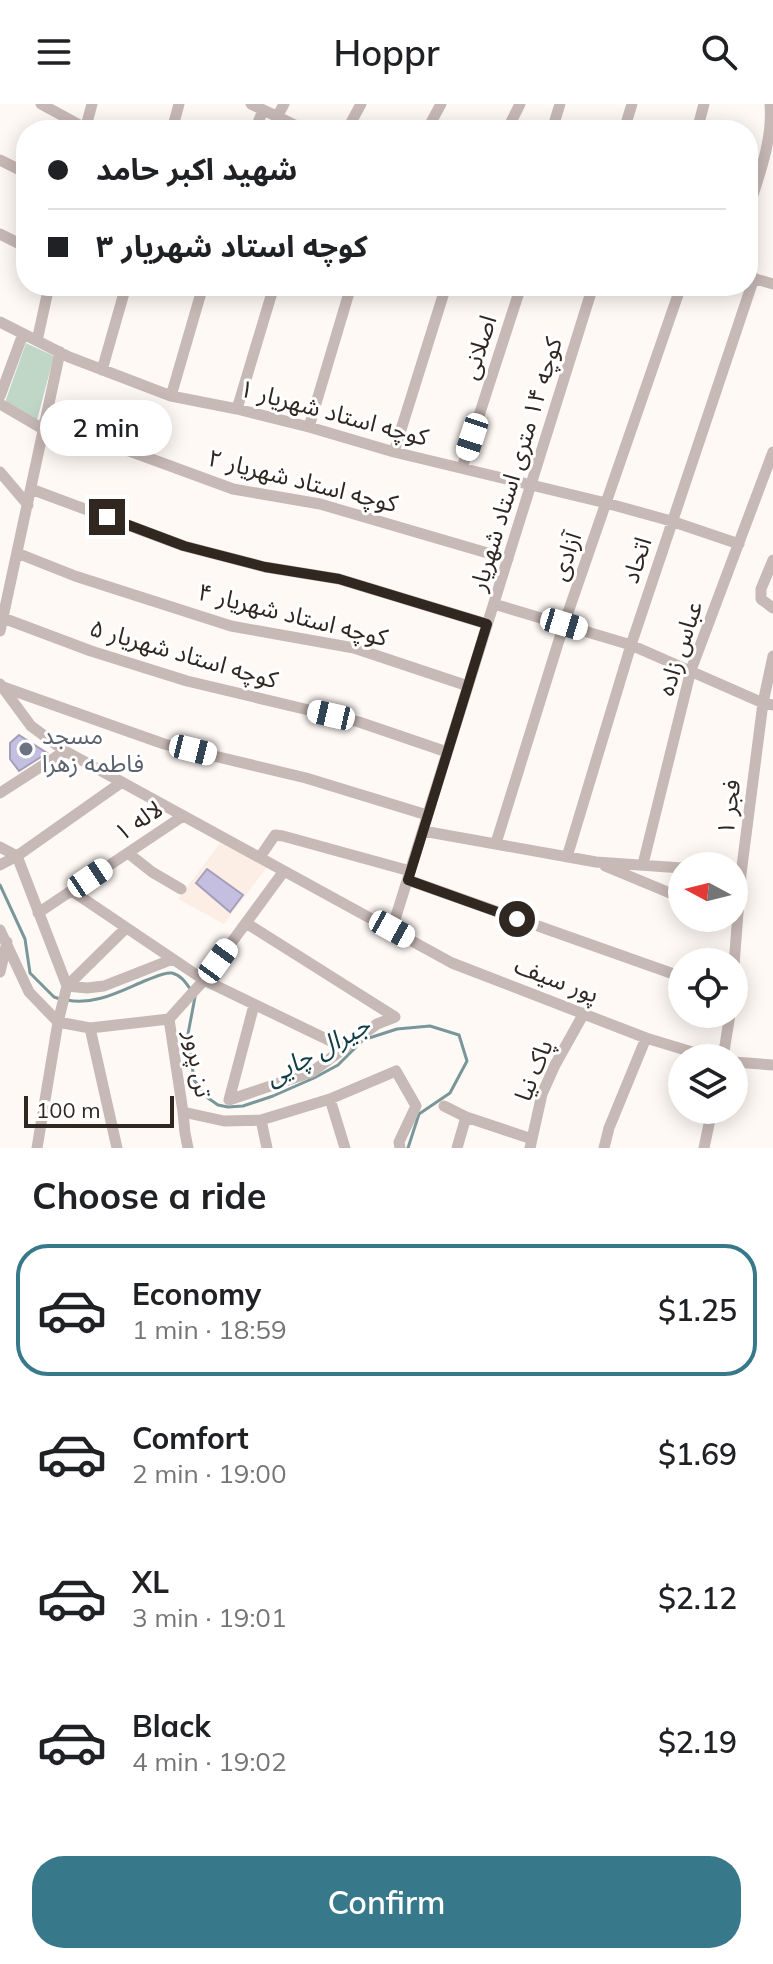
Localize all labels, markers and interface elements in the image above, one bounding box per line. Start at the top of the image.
icon: menu [32,30,76,74]
text: Hoppr [333,30,440,75]
icon: search [697,30,741,74]
text: شهید اکبر حامد [96,150,297,188]
text: کوچه استاد شهریار ۳ [96,227,368,265]
street label: اصلانی [454,311,502,383]
street label: کوچه ۱۴ متری استاد شهریار [462,333,569,596]
street label: کوچه استاد شهریار ۱ [236,372,433,453]
callout: 2 min [41,401,173,457]
car [453,410,491,464]
text: 2 min [72,411,140,444]
street label: کوچه استاد شهریار ۲ [205,442,402,519]
route end [89,499,125,535]
street label: آزادی [543,527,588,584]
street label: اتحاد [615,533,657,587]
street label: کوچه استاد شهریار ۴ [195,576,392,653]
street label: عباس زاده [650,597,708,699]
car [538,606,590,642]
street label: کوچه استاد شهریار ۵ [86,612,283,696]
car [305,698,357,732]
place label: مسجد فاطمه زهرا [42,720,144,778]
car [167,733,219,767]
marker: مسجد فاطمه زهرا [17,740,35,758]
street label: فجر ۱ [710,778,746,836]
street label: لاله ۱ [108,793,168,847]
north arrow [668,852,748,932]
map controls [668,852,748,1124]
car [63,855,117,901]
route start [499,901,535,937]
car [365,907,419,951]
car [194,935,242,987]
button: locate [668,948,748,1028]
street label: پور سیف [510,949,603,1010]
water label: جیرال چایی [258,1007,377,1093]
street label: تن پرور [177,1027,220,1100]
street label: پاک نیا [507,1035,560,1106]
button: layers [668,1044,748,1124]
scale bar [24,1092,174,1128]
text: 100 m [36,1096,101,1124]
text: Choose a ride [32,1173,266,1218]
icon: car [36,1274,108,1346]
text: Economy [132,1275,261,1313]
text: $1.25 [658,1291,737,1329]
text: 1 min · 18:59 [132,1313,287,1346]
icon: car [36,1418,108,1490]
text: Comfort [132,1419,249,1457]
text: $1.69 [658,1435,737,1473]
text: 2 min · 19:00 [132,1457,287,1490]
icon: car [36,1562,108,1634]
text: XL [132,1563,169,1601]
text: $2.12 [658,1579,737,1617]
text: 3 min · 19:01 [132,1601,287,1634]
icon: car [36,1706,108,1778]
text: Black [132,1707,211,1745]
text: $2.19 [658,1723,737,1761]
text: 4 min · 19:02 [132,1745,287,1778]
button: Confirm [32,1856,741,1948]

